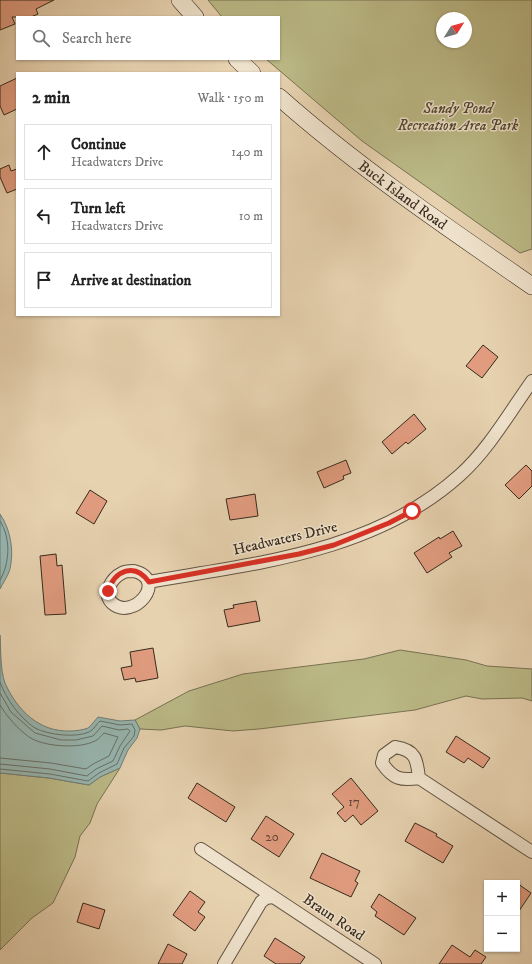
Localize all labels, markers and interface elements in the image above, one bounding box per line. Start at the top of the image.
north arrow [436,12,472,48]
search box [16,16,280,60]
icon: search [30,27,52,49]
text: Search here [62,29,131,48]
text: 2 min [32,87,70,109]
text: Walk · 150 m [198,90,264,106]
park label: Sandy Pond Recreation Area Park [397,99,519,135]
text: Continue [71,135,126,154]
icon: ahead [33,141,55,163]
text: 140 m [231,144,263,160]
text: Headwaters Drive [71,154,163,170]
street label: Buck Island Road [354,157,451,235]
text: Turn left [71,199,125,218]
icon: left [33,205,55,227]
text: 10 m [239,208,263,224]
text: Headwaters Drive [71,218,163,234]
icon: arrive [33,269,55,291]
text: Arrive at destination [71,271,191,290]
route start [403,502,421,520]
street label: Headwaters Drive [231,517,339,560]
route end [99,582,117,600]
house number: 17 [348,794,360,810]
house number: 20 [265,829,279,845]
map controls [484,880,520,952]
button: + [484,880,520,916]
street label: Braun Road [299,890,369,945]
button: − [484,916,520,952]

